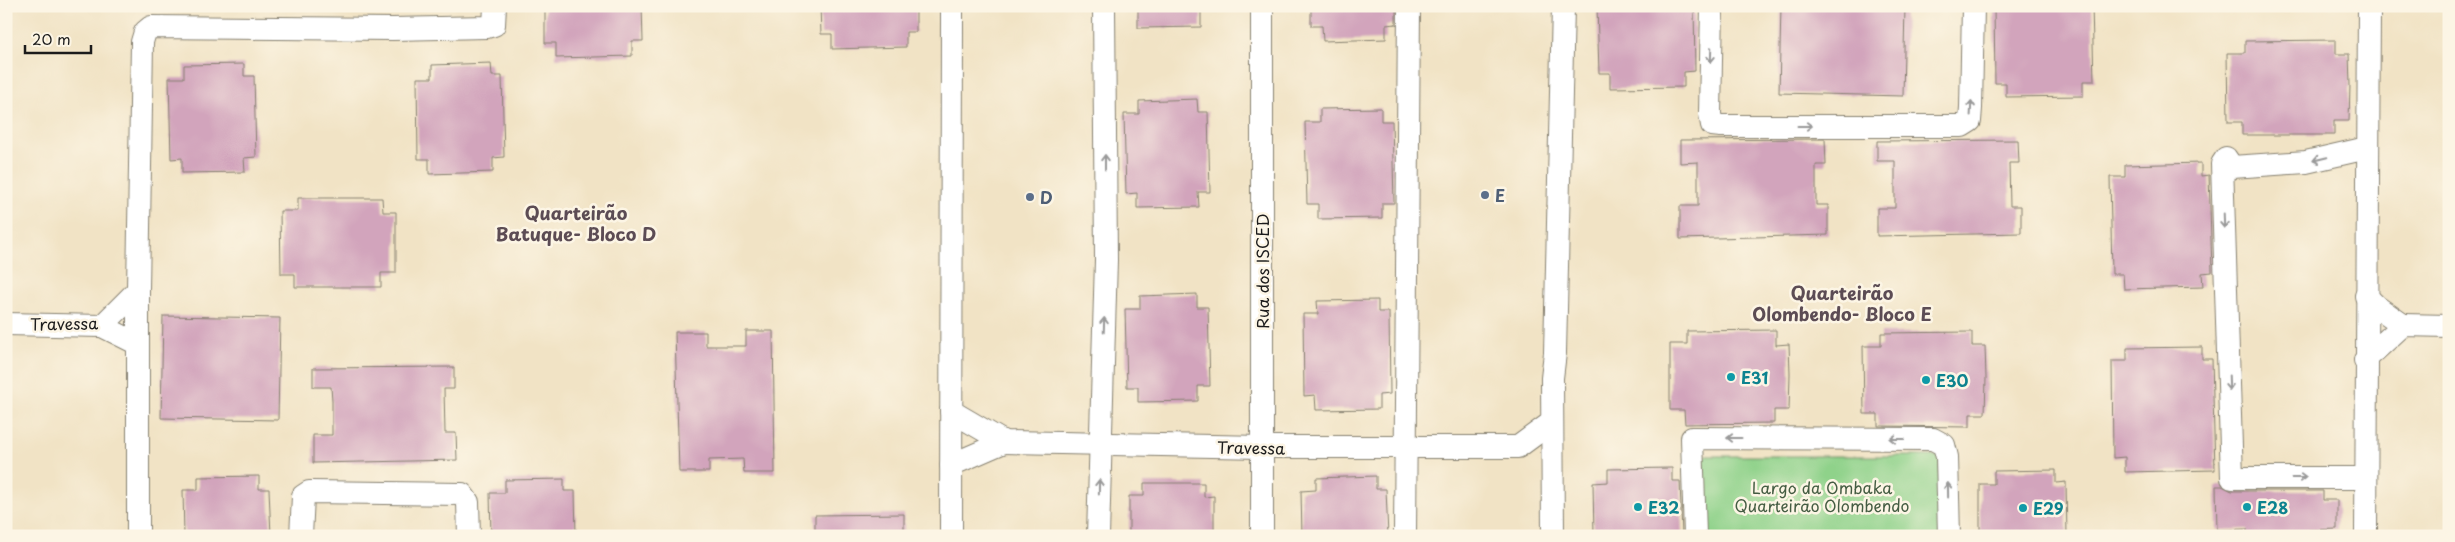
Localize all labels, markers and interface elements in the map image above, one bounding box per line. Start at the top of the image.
scale bar [25,22,91,54]
text: 20 m [32,27,71,50]
one-way arrow [1706,46,1716,63]
one-way arrow [1966,100,1975,116]
one-way arrow [1796,121,1813,131]
one-way arrow [1100,154,1110,170]
one-way arrow [2312,155,2328,164]
place label: E [1495,183,1505,207]
place label: D [1040,185,1053,209]
marker: E [1479,189,1491,201]
marker: D [1024,191,1036,203]
district label: Quarteirão Batuque- Bloco D [496,199,656,247]
one-way arrow [2219,212,2229,228]
street label: Rua dos ISCED [1250,213,1274,329]
district label: Quarteirão Olombendo- Bloco E [1752,279,1932,327]
street label: Travessa [30,310,98,336]
one-way arrow [1099,317,1108,333]
place label: E31 [1741,365,1768,389]
place label: E30 [1936,368,1968,392]
marker: E31 [1725,371,1737,383]
marker: E30 [1920,374,1932,386]
one-way arrow [2224,374,2234,391]
street label: Travessa [1217,434,1285,460]
one-way arrow [1726,434,1742,443]
one-way arrow [1889,434,1905,444]
one-way arrow [2290,473,2306,483]
park label: Largo da Ombaka Quarteirão Olombendo [1735,475,1909,517]
one-way arrow [1094,479,1104,496]
one-way arrow [1943,482,1953,498]
place label: E32 [1648,495,1679,519]
place label: E28 [2257,495,2288,519]
place label: E29 [2033,496,2064,520]
marker: E32 [1632,501,1644,513]
marker: E28 [2241,501,2253,513]
marker: E29 [2017,502,2029,514]

